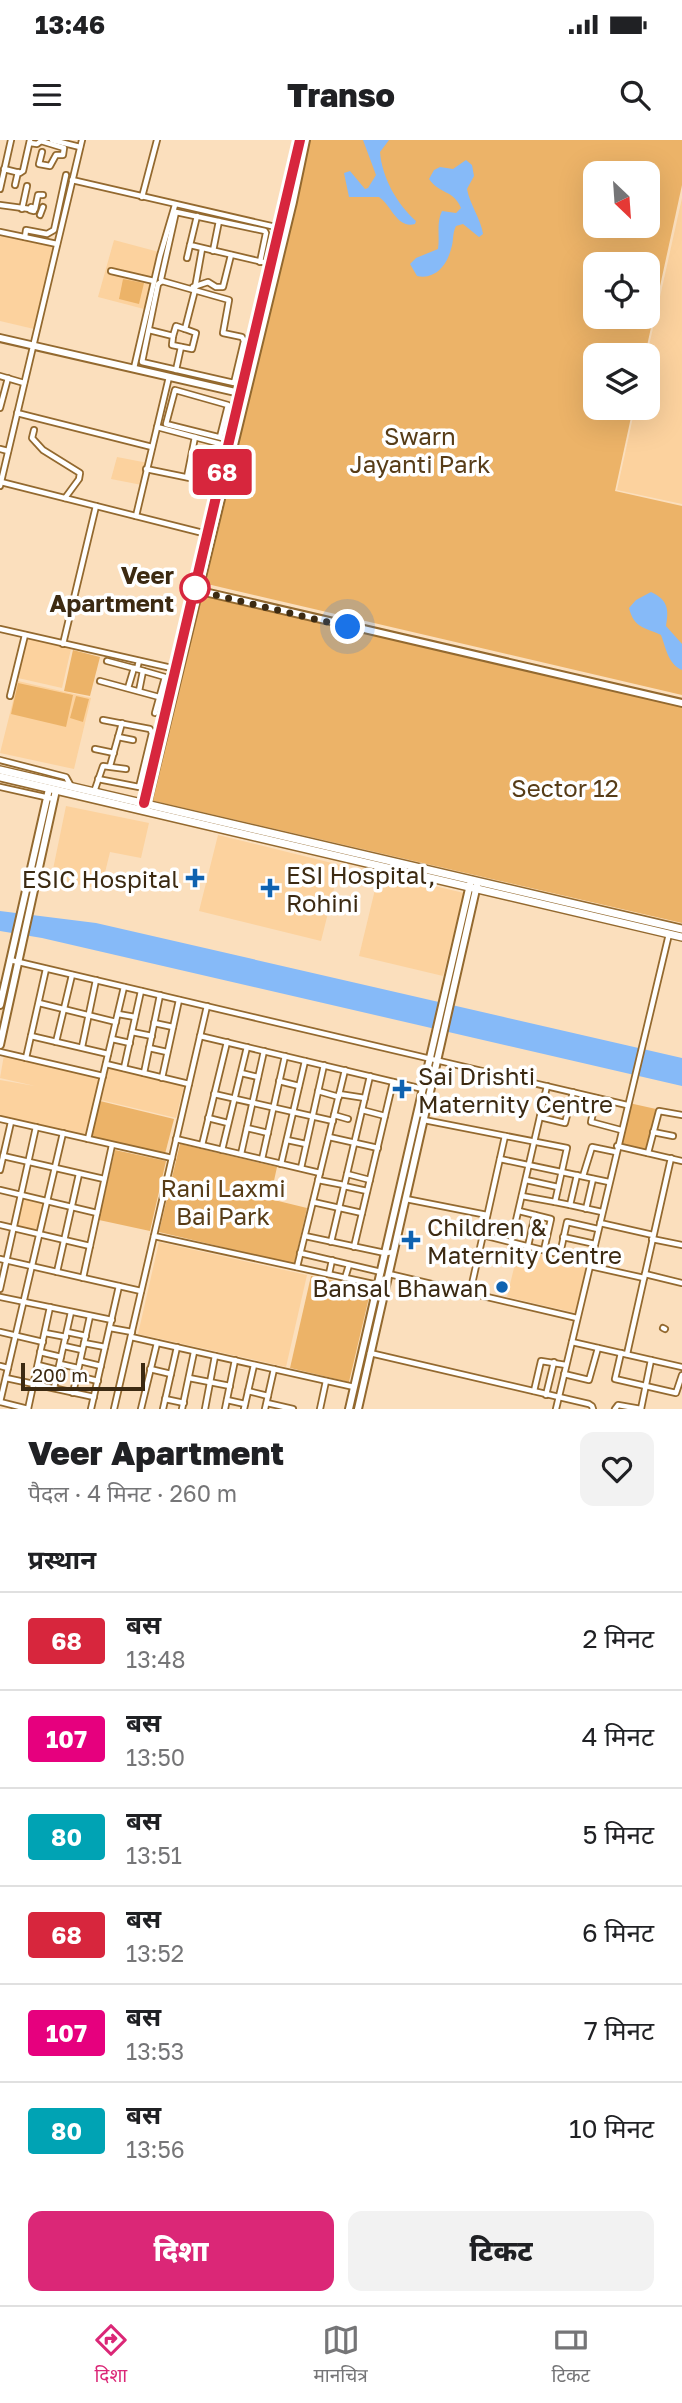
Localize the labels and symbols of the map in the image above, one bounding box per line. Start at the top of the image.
north arrow [583,161,660,238]
park label: Swarn Jayanti Park [349,421,491,478]
line badge: 68 [190,449,254,495]
place label: Veer Apartment [50,560,174,617]
marker: Veer Apartment [180,573,210,603]
your location [330,609,365,644]
park label: Sector 12 [511,773,619,802]
place label: ESI Hospital, Rohini [286,860,435,917]
place label: ESIC Hospital [22,864,179,893]
marker: ESIC Hospital [185,868,205,888]
marker: ESI Hospital, Rohini [260,878,280,898]
place label: Sai Drishti Maternity Centre [418,1061,613,1118]
marker: Sai Drishti Maternity Centre [392,1079,412,1099]
park label: Rani Laxmi Bai Park [160,1173,286,1230]
place label: Children & Maternity Centre [427,1212,622,1269]
marker: Children & Maternity Centre [401,1230,421,1250]
place label: Bansal Bhawan [312,1273,488,1302]
marker: Bansal Bhawan [494,1279,510,1295]
scale bar [21,1360,145,1392]

